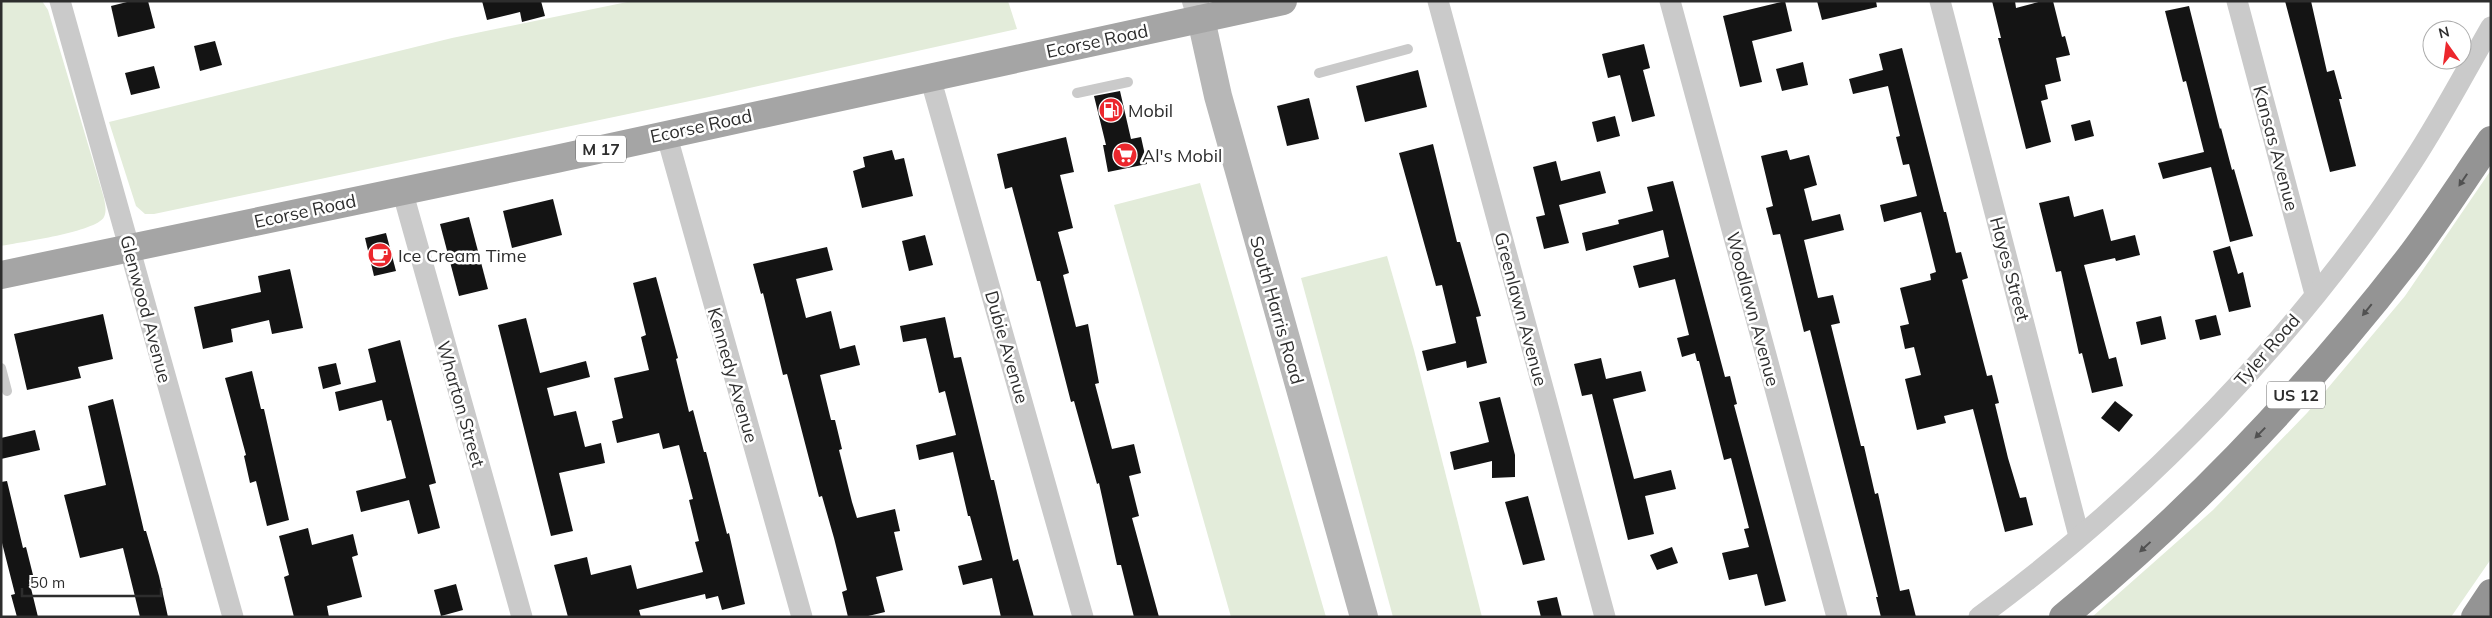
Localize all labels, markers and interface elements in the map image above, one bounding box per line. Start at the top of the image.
street label: Ecorse Road [1044,19,1150,63]
north arrow [2422,20,2472,70]
text: N [2437,22,2451,42]
street label: Kansas Avenue [2248,83,2304,213]
fuel station icon: Mobil [1098,97,1124,123]
place label: Mobil [1128,99,1173,122]
street label: Ecorse Road [648,104,754,148]
road number: M 17 [576,136,626,162]
supermarket icon: Al's Mobil [1112,142,1138,168]
place label: Al's Mobil [1142,144,1222,167]
one-way arrow [2458,173,2468,187]
street label: Ecorse Road [252,189,358,233]
street label: Hayes Street [1985,214,2035,324]
street label: Woodlawn Avenue [1721,229,1785,389]
street label: Greenlawn Avenue [1489,230,1553,388]
street label: Glenwood Avenue [115,233,177,385]
street label: South Harris Road [1245,233,1309,387]
cafe icon: Ice Cream Time [367,242,393,268]
place label: Ice Cream Time [398,244,526,267]
street label: Dubie Avenue [980,288,1034,406]
one-way arrow [2361,304,2372,317]
street label: Kennedy Avenue [703,305,763,445]
street label: Tyler Road [2229,309,2305,391]
street label: Wharton Street [432,338,490,470]
road number: US 12 [2267,382,2325,408]
one-way arrow [2254,427,2266,439]
one-way arrow [2139,541,2151,553]
scale bar [22,566,161,598]
text: 50 m [30,573,65,592]

